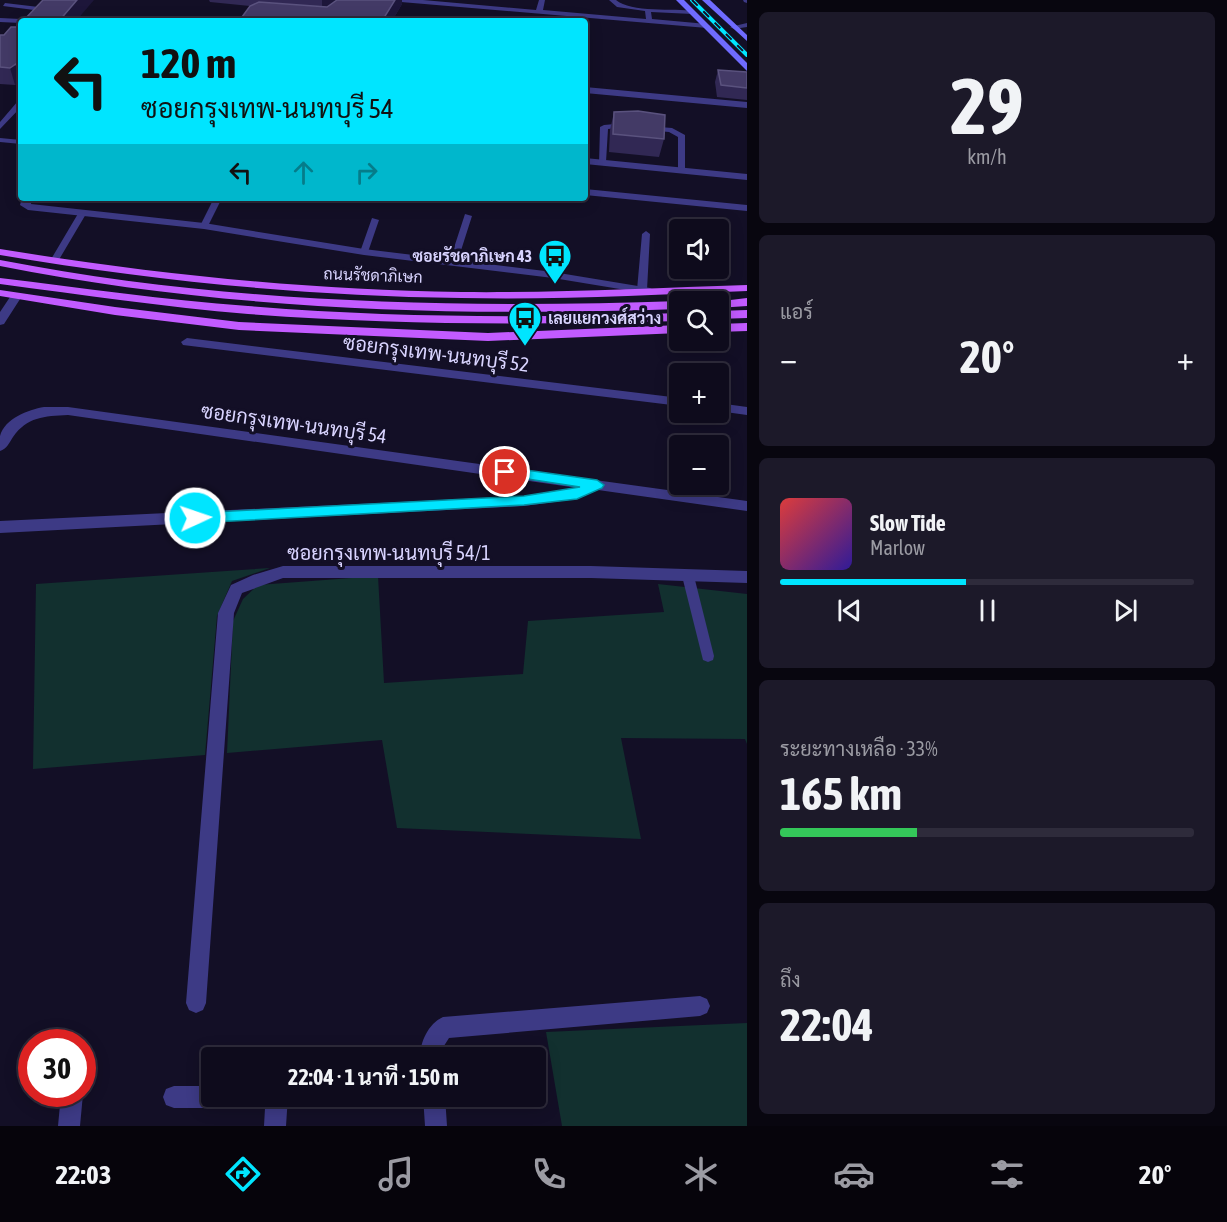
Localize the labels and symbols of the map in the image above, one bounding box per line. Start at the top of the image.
bus stop icon: ซอยรัชดาภิเษก 43 [537,238,573,285]
place label: ซอยรัชดาภิเษก 43 [412,246,532,265]
street label: ถนนรัชดาภิเษก [323,263,423,286]
bus stop icon: เลยแยกวงศ์สว่าง [507,300,543,347]
place label: เลยแยกวงศ์สว่าง [548,307,661,327]
street label: ซอยกรุงเทพ-นนทบุรี 52 [341,329,530,379]
street label: ซอยกรุงเทพ-นนทบุรี 54 [199,398,388,450]
pin [479,446,530,497]
position arrow [163,486,227,550]
street label: ซอยกรุงเทพ-นนทบุรี 54/1 [287,540,491,567]
speed limit sign: 30 [18,1029,96,1107]

